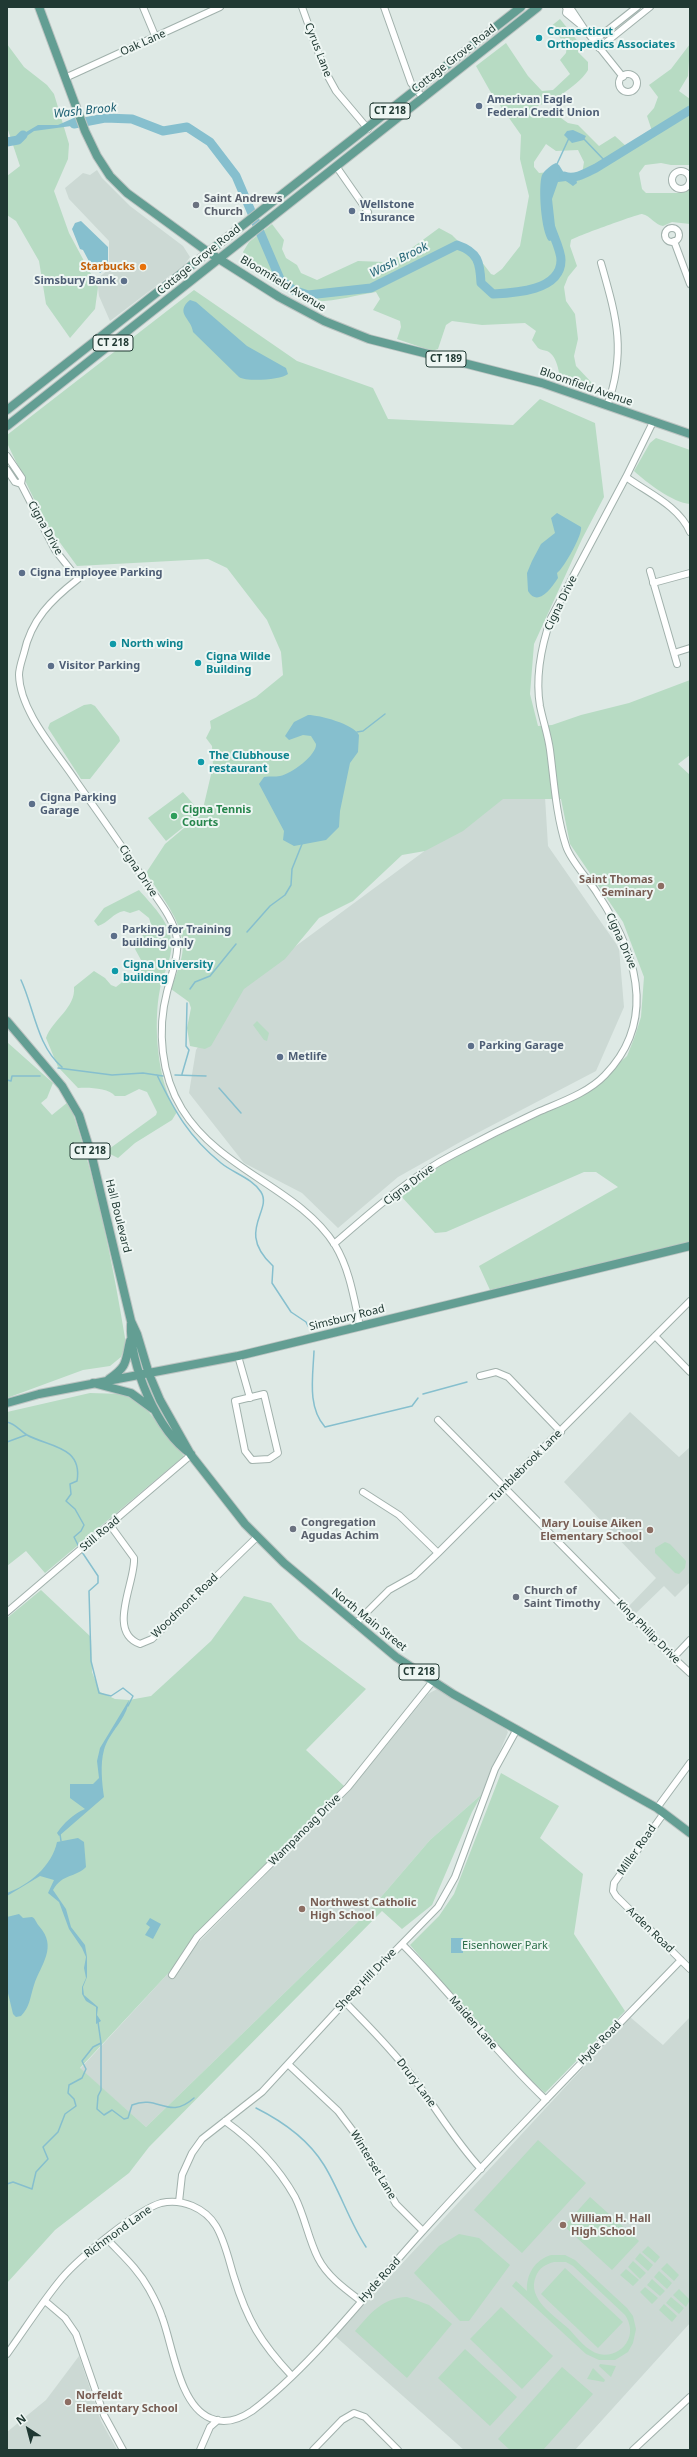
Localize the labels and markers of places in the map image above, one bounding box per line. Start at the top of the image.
place label: Connecticut Orthopedics Associates [547,25,675,51]
marker: Connecticut Orthopedics Associates [534,33,544,43]
place label: Amerivan Eagle Federal Credit Union [487,93,600,119]
marker: Amerivan Eagle Federal Credit Union [474,101,484,111]
place label: Saint Andrews Church [204,192,282,218]
place label: Wellstone Insurance [360,198,415,224]
marker: Saint Andrews Church [191,200,201,210]
marker: Wellstone Insurance [347,206,357,216]
place label: Starbucks [81,260,135,274]
marker: Starbucks [138,262,148,272]
place label: Simsbury Bank [34,274,116,288]
marker: Simsbury Bank [119,276,129,286]
place label: Cigna Employee Parking [30,566,162,580]
marker: Cigna Employee Parking [17,568,27,578]
place label: North wing [121,637,183,651]
marker: North wing [108,639,118,649]
place label: Cigna Wilde Building [206,650,271,676]
marker: Cigna Wilde Building [193,658,203,668]
place label: Visitor Parking [59,659,140,673]
marker: Visitor Parking [46,661,56,671]
place label: The Clubhouse restaurant [209,749,290,775]
marker: The Clubhouse restaurant [196,757,206,767]
place label: Cigna Parking Garage [40,791,116,817]
marker: Cigna Parking Garage [27,799,37,809]
place label: Cigna Tennis Courts [182,803,251,829]
marker: Cigna Tennis Courts [169,811,179,821]
place label: Saint Thomas Seminary [579,873,653,899]
marker: Saint Thomas Seminary [656,881,666,891]
place label: Parking for Training building only [122,923,231,949]
marker: Parking for Training building only [109,931,119,941]
place label: Cigna University building [123,958,213,984]
marker: Cigna University building [110,966,120,976]
place label: Parking Garage [479,1039,564,1053]
marker: Parking Garage [466,1041,476,1051]
place label: Metlife [288,1050,327,1064]
marker: Metlife [275,1052,285,1062]
place label: Congregation Agudas Achim [301,1516,379,1542]
place label: Mary Louise Aiken Elementary School [540,1517,642,1543]
marker: Congregation Agudas Achim [288,1524,298,1534]
marker: Mary Louise Aiken Elementary School [645,1525,655,1535]
place label: Church of Saint Timothy [524,1584,600,1610]
marker: Church of Saint Timothy [511,1592,521,1602]
place label: Northwest Catholic High School [310,1896,416,1922]
marker: Northwest Catholic High School [297,1904,307,1914]
place label: William H. Hall High School [571,2212,651,2238]
marker: William H. Hall High School [558,2220,568,2230]
place label: Norfeldt Elementary School [76,2389,178,2415]
marker: Norfeldt Elementary School [63,2397,73,2407]

